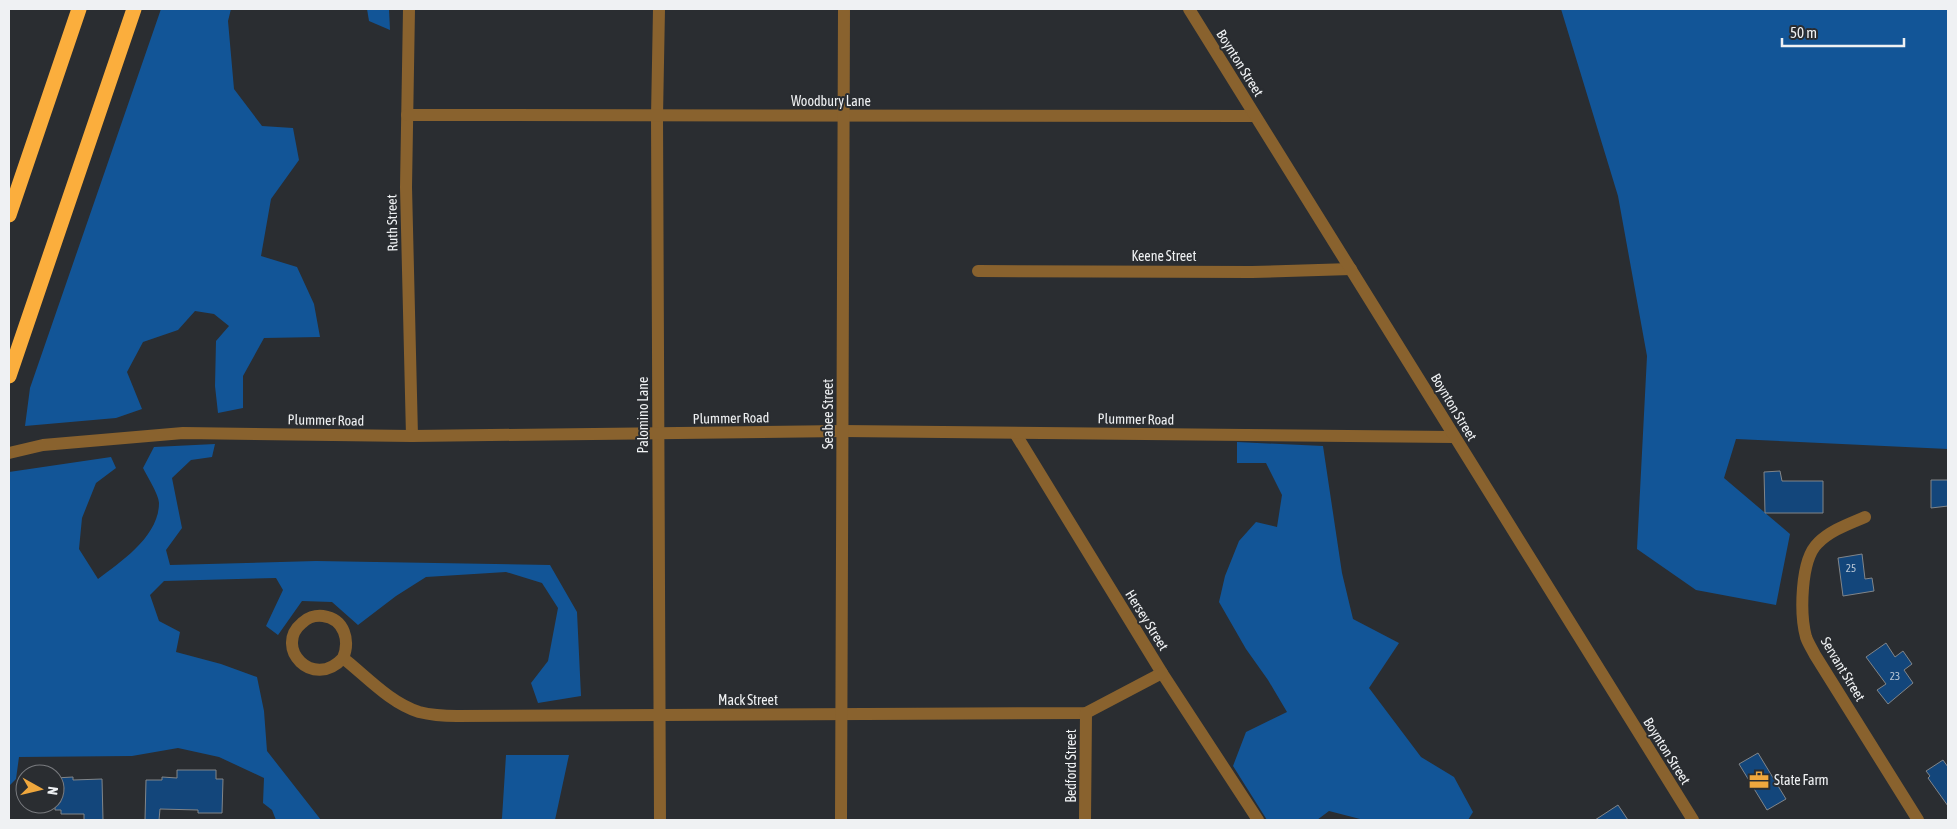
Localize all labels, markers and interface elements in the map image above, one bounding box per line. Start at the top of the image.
scale bar [1782,15,1904,47]
text: 50 m [1790,24,1817,41]
street label: Boynton Street [1213,27,1267,99]
street label: Woodbury Lane [791,93,871,109]
street label: Ruth Street [384,194,400,252]
street label: Keene Street [1131,248,1197,264]
street label: Boynton Street [1428,371,1480,443]
street label: Palomino Lane [635,377,651,453]
street label: Seabee Street [820,379,836,449]
street label: Plummer Road [693,409,769,427]
street label: Plummer Road [1098,410,1174,428]
street label: Plummer Road [288,411,364,429]
house number: 25 [1846,562,1856,574]
street label: Hersey Street [1122,587,1172,653]
street label: Servant Street [1818,634,1868,704]
house number: 23 [1890,670,1900,682]
street label: Mack Street [718,692,778,708]
street label: Boynton Street [1640,715,1694,787]
street label: Bedford Street [1063,729,1079,803]
north arrow [15,764,65,814]
office icon: State Farm [1748,769,1770,791]
place label: State Farm [1774,772,1829,788]
text: N [44,786,61,796]

